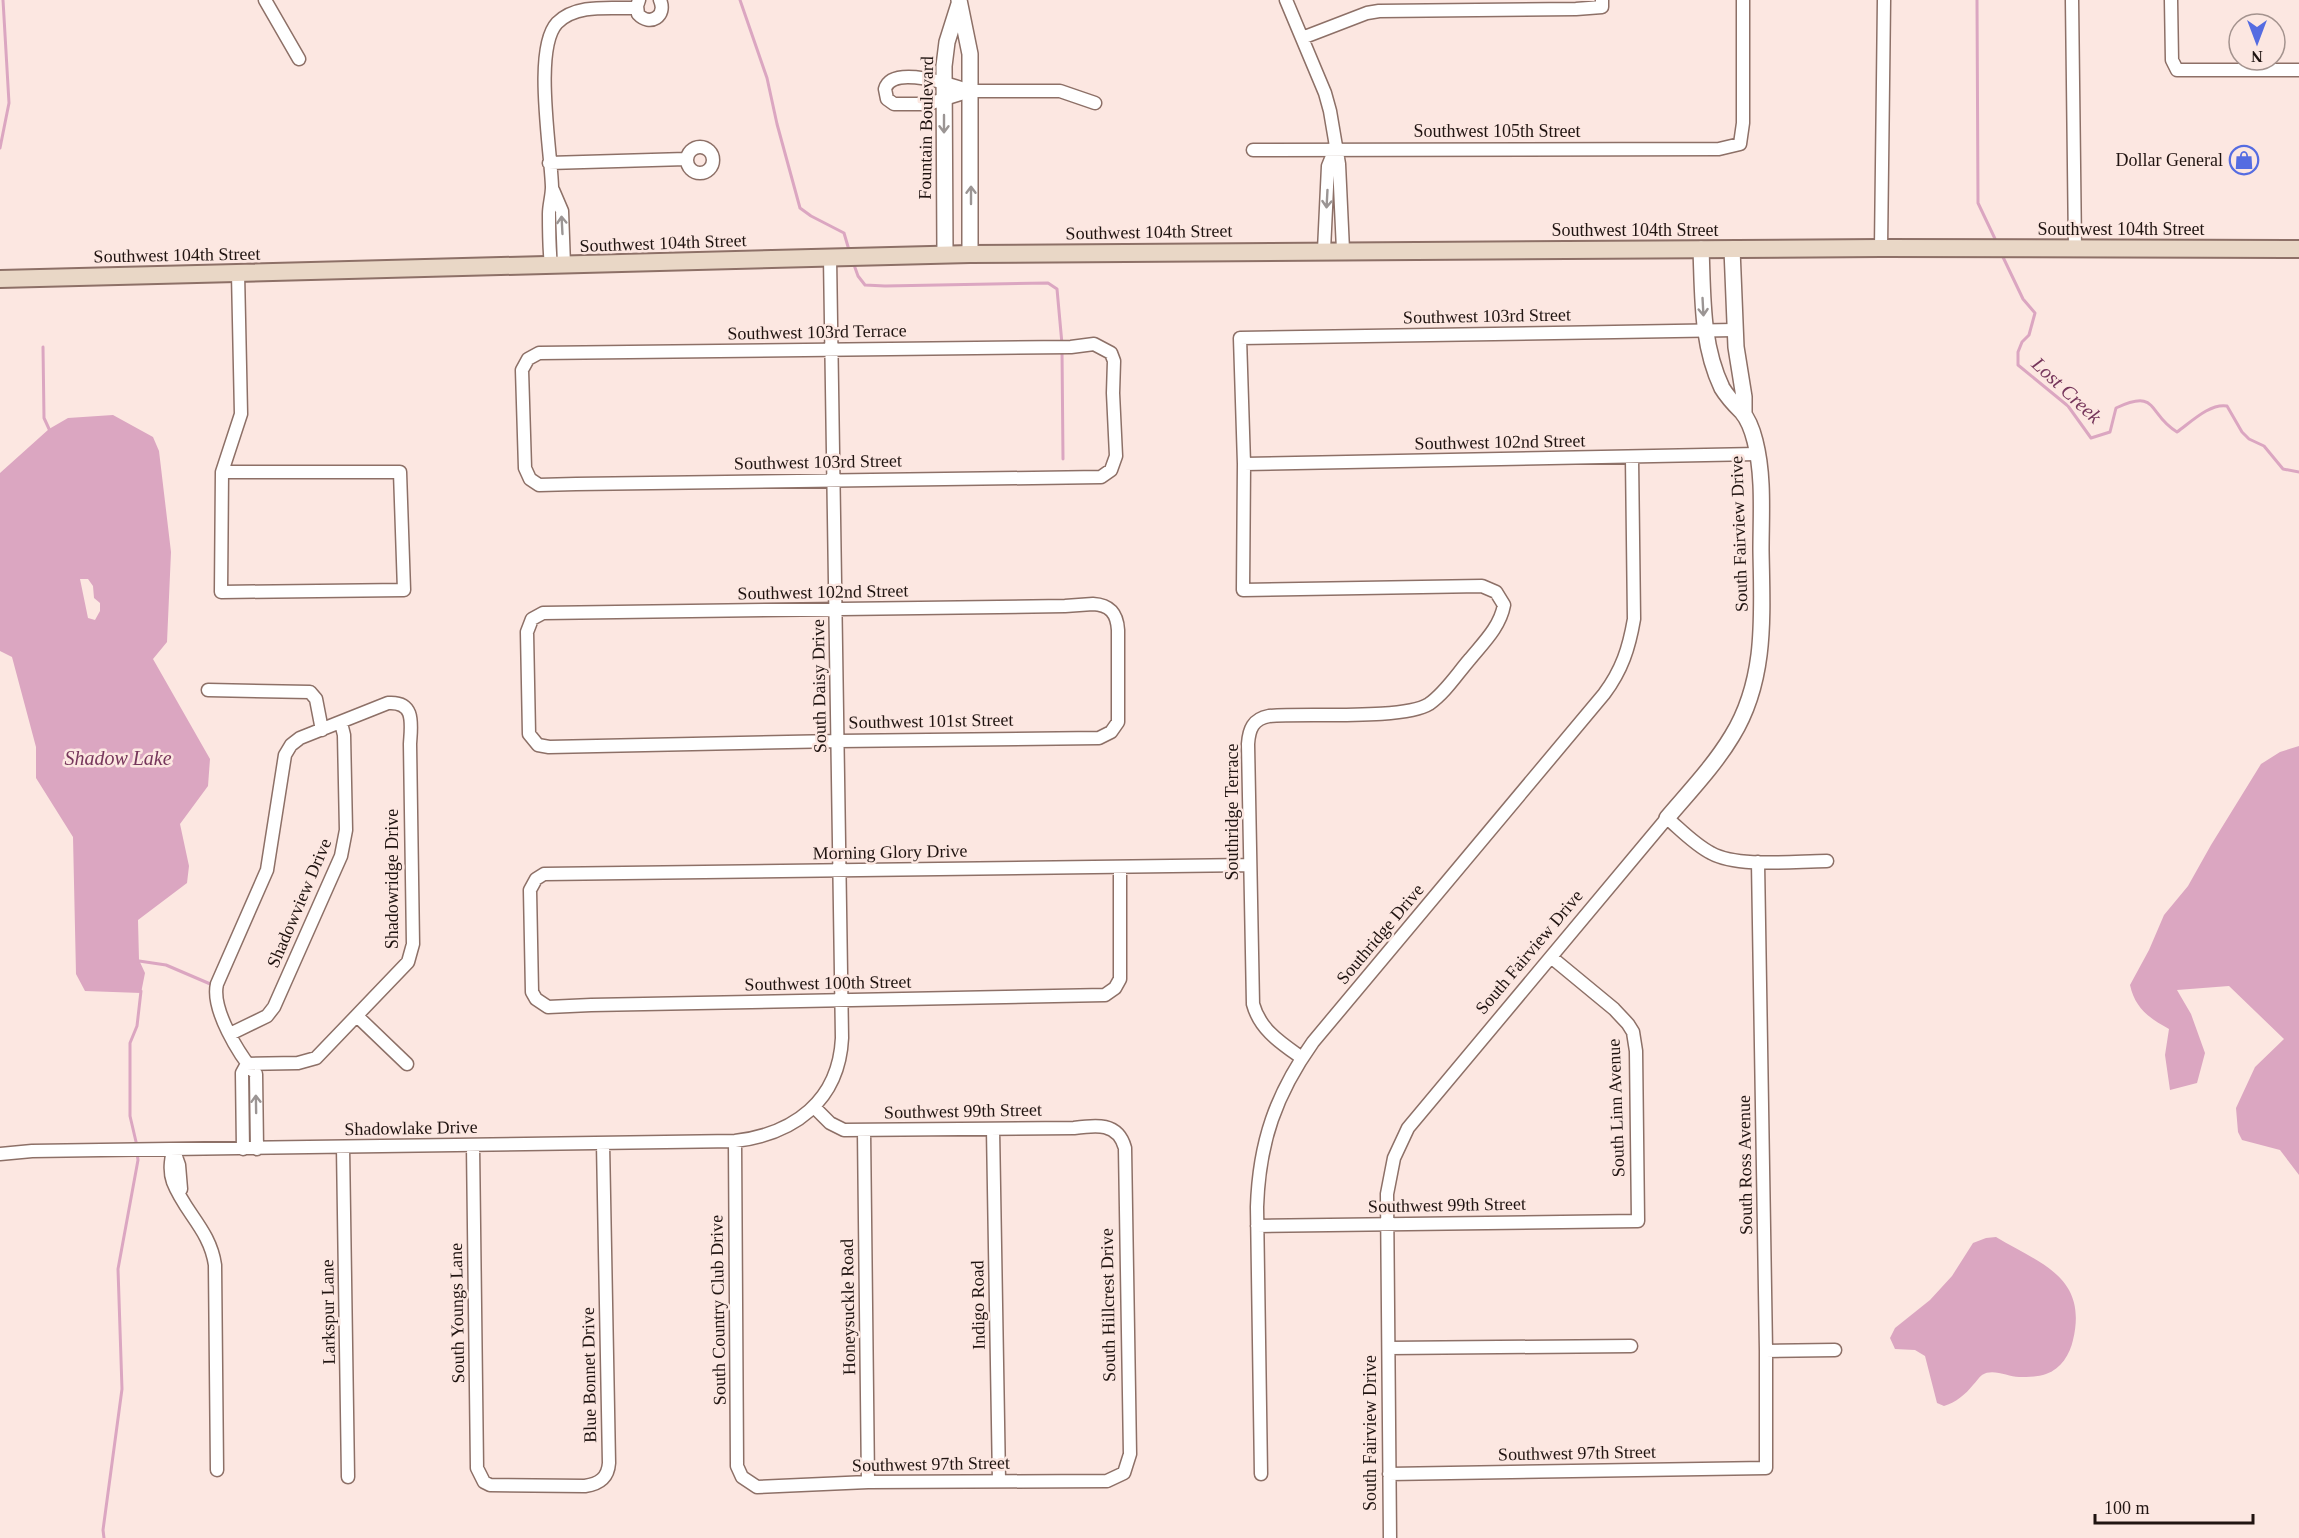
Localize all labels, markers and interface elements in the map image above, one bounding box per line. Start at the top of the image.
north arrow [2227,12,2287,72]
text: N [2251,48,2263,65]
street label: Fountain Boulevard [915,56,937,200]
one-way arrow [938,113,950,133]
street label: Southwest 105th Street [1414,121,1581,141]
shop icon: Dollar General [2228,144,2260,176]
place label: Dollar General [2116,150,2223,170]
one-way arrow [965,186,977,206]
one-way arrow [1321,189,1332,208]
one-way arrow [557,215,568,235]
street label: Southwest 104th Street [2038,219,2205,239]
street label: Southwest 104th Street [1552,220,1719,240]
street label: Southwest 104th Street [1065,221,1233,243]
street label: Southwest 104th Street [579,230,747,256]
street label: Southwest 104th Street [93,244,261,266]
one-way arrow [1698,297,1709,317]
street label: Southwest 103rd Street [1403,305,1571,327]
street label: Southwest 103rd Terrace [727,320,907,344]
water label: Lost Creek [2027,352,2107,428]
street label: Southwest 102nd Street [1414,431,1586,453]
street label: Southwest 103rd Street [734,451,902,473]
street label: South Fairview Drive [1726,456,1752,612]
street label: Southwest 102nd Street [737,581,909,603]
street label: South Daisy Drive [808,619,830,753]
street label: Southwest 101st Street [848,710,1014,732]
street label: Southridge Terrace [1222,744,1242,880]
water label: Shadow Lake [64,747,172,769]
street label: Shadowridge Drive [382,809,402,949]
street label: Shadowview Drive [263,835,335,971]
street label: Morning Glory Drive [812,841,968,863]
street label: Southridge Drive [1332,880,1428,988]
street label: South Fairview Drive [1471,886,1587,1018]
street label: Southwest 100th Street [744,972,912,994]
street label: South Linn Avenue [1604,1038,1628,1178]
one-way arrow [250,1095,261,1115]
street label: South Ross Avenue [1734,1095,1756,1235]
street label: Southwest 99th Street [884,1100,1042,1122]
street label: Shadowlake Drive [344,1117,478,1139]
street label: Southwest 99th Street [1368,1194,1526,1216]
street label: South Country Club Drive [706,1215,730,1405]
street label: South Hillcrest Drive [1097,1228,1119,1382]
street label: Honeysuckle Road [837,1239,859,1375]
street label: South Youngs Lane [446,1243,468,1383]
street label: Larkspur Lane [317,1259,339,1365]
street label: Indigo Road [967,1260,989,1350]
street label: Blue Bonnet Drive [578,1307,600,1443]
street label: South Fairview Drive [1360,1355,1380,1511]
street label: Southwest 97th Street [1498,1442,1656,1464]
street label: Southwest 97th Street [852,1453,1010,1475]
scale bar [2095,1487,2252,1525]
text: 100 m [2104,1498,2150,1518]

